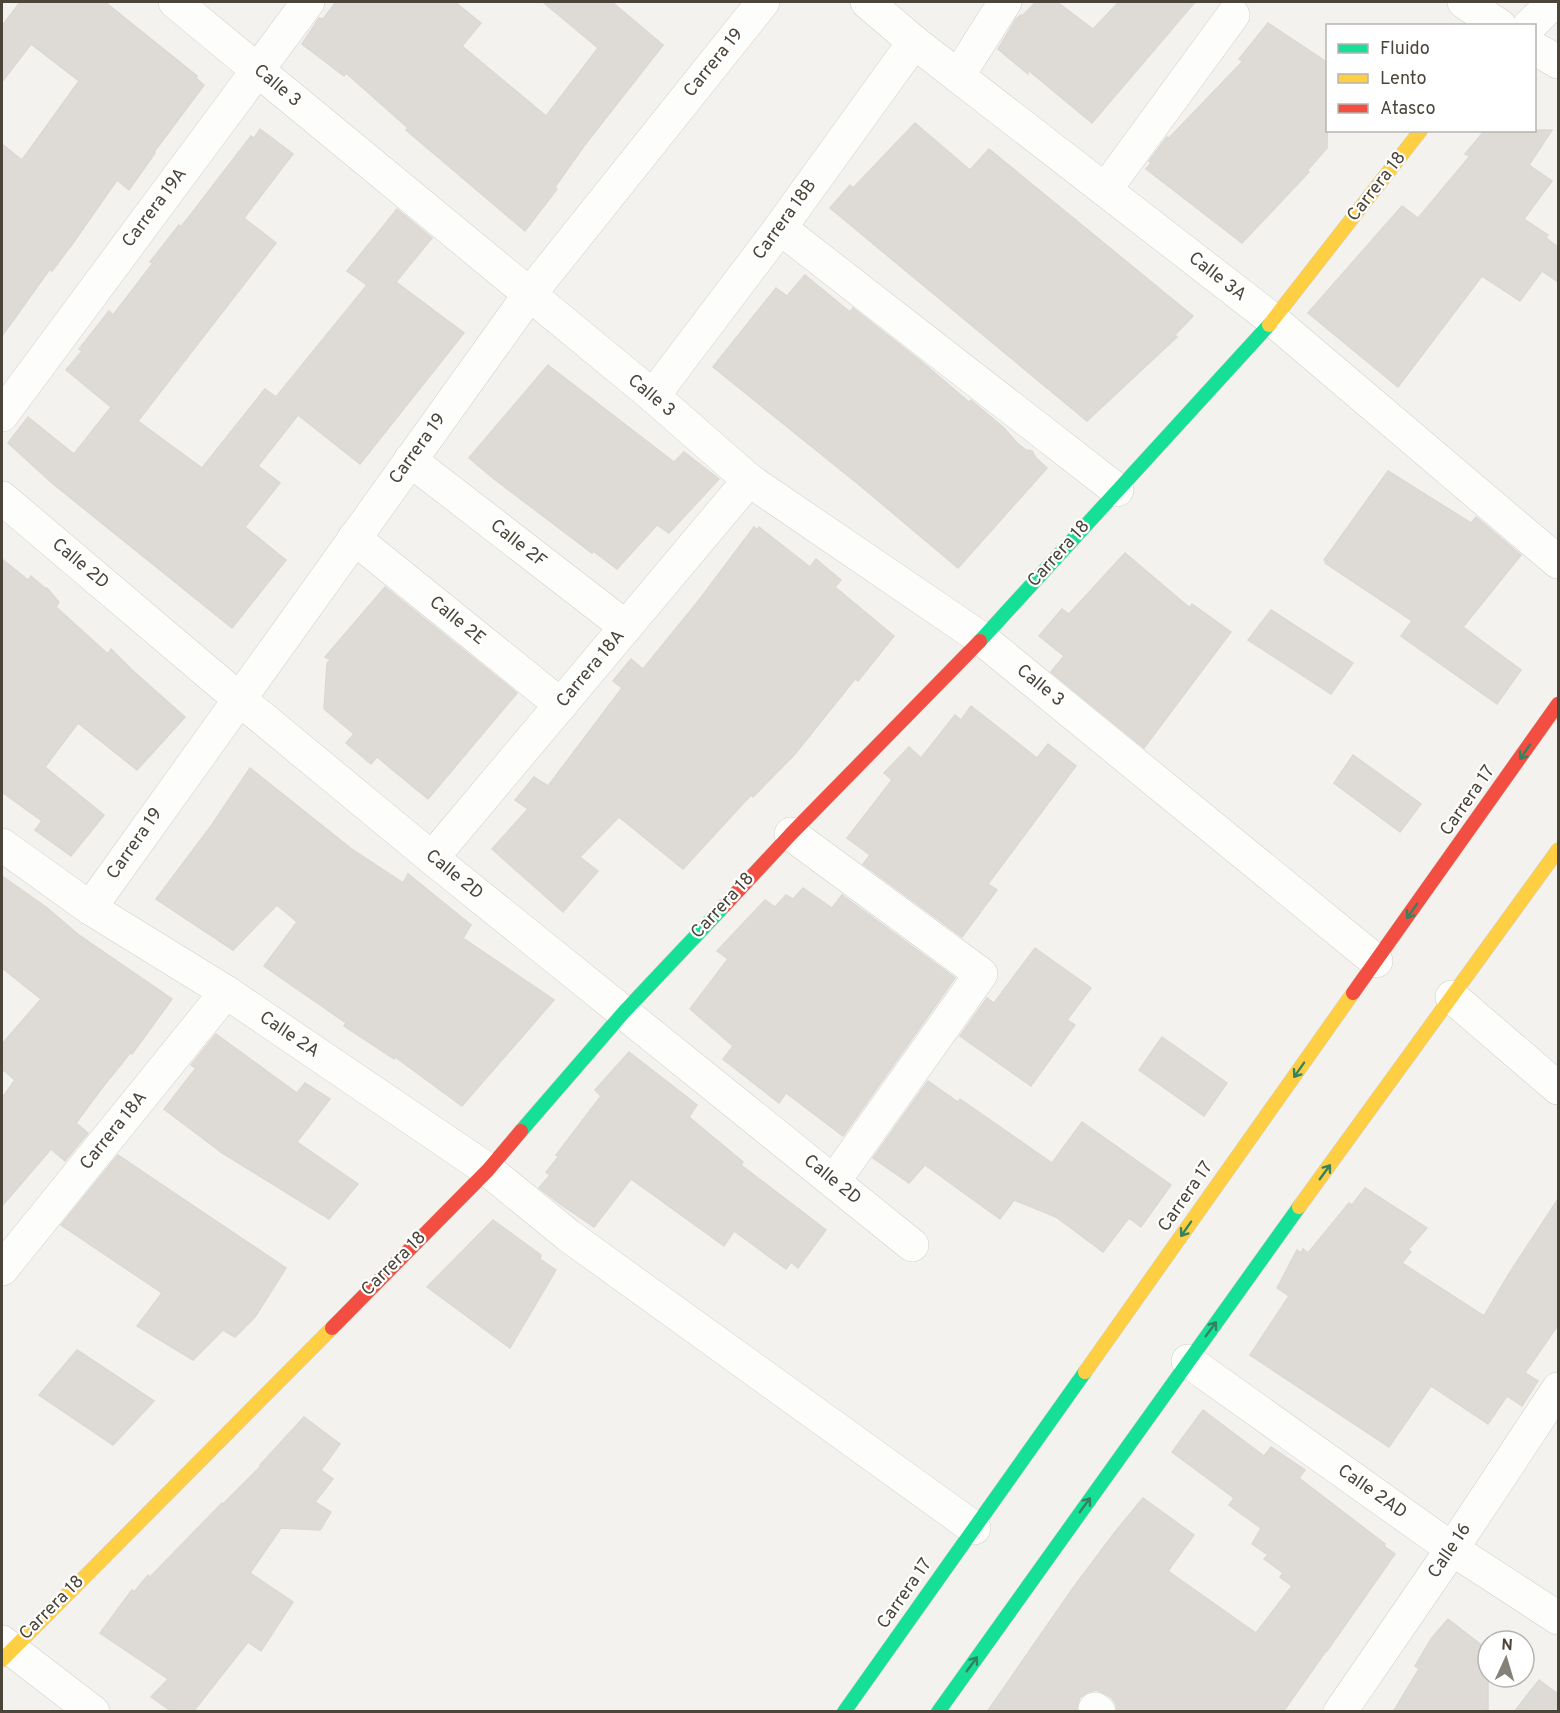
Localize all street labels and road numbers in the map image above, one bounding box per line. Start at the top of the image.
street label: Carrera 19 [679,24,749,102]
street label: Calle 3 [248,59,306,113]
street label: Carrera 18 [1342,147,1412,227]
street label: Carrera 19A [118,164,192,252]
street label: Carrera 18B [748,175,822,265]
street label: Calle 3A [1183,247,1251,307]
street label: Calle 3 [622,369,680,423]
street label: Carrera 19 [384,409,452,489]
street label: Calle 2F [485,515,551,573]
street label: Carrera 18 [1023,516,1095,592]
street label: Calle 2D [47,533,113,595]
street label: Calle 2E [424,591,490,651]
street label: Carrera 18A [552,625,630,713]
street label: Calle 3 [1011,660,1069,712]
street label: Carrera 17 [1435,761,1501,841]
street label: Carrera 19 [102,804,168,884]
street label: Calle 2D [420,845,488,905]
street label: Carrera 18 [686,868,760,944]
street label: Calle 2A [255,1007,323,1063]
street label: Carrera 18A [75,1087,153,1175]
street label: Calle 2D [798,1150,866,1210]
street label: Carrera 17 [1153,1157,1219,1237]
street label: Carrera 18 [357,1227,431,1301]
street label: Calle 2AD [1333,1460,1411,1524]
street label: Calle 16 [1423,1519,1477,1583]
street label: Carrera 17 [872,1554,938,1634]
street label: Carrera 18 [15,1571,89,1645]

